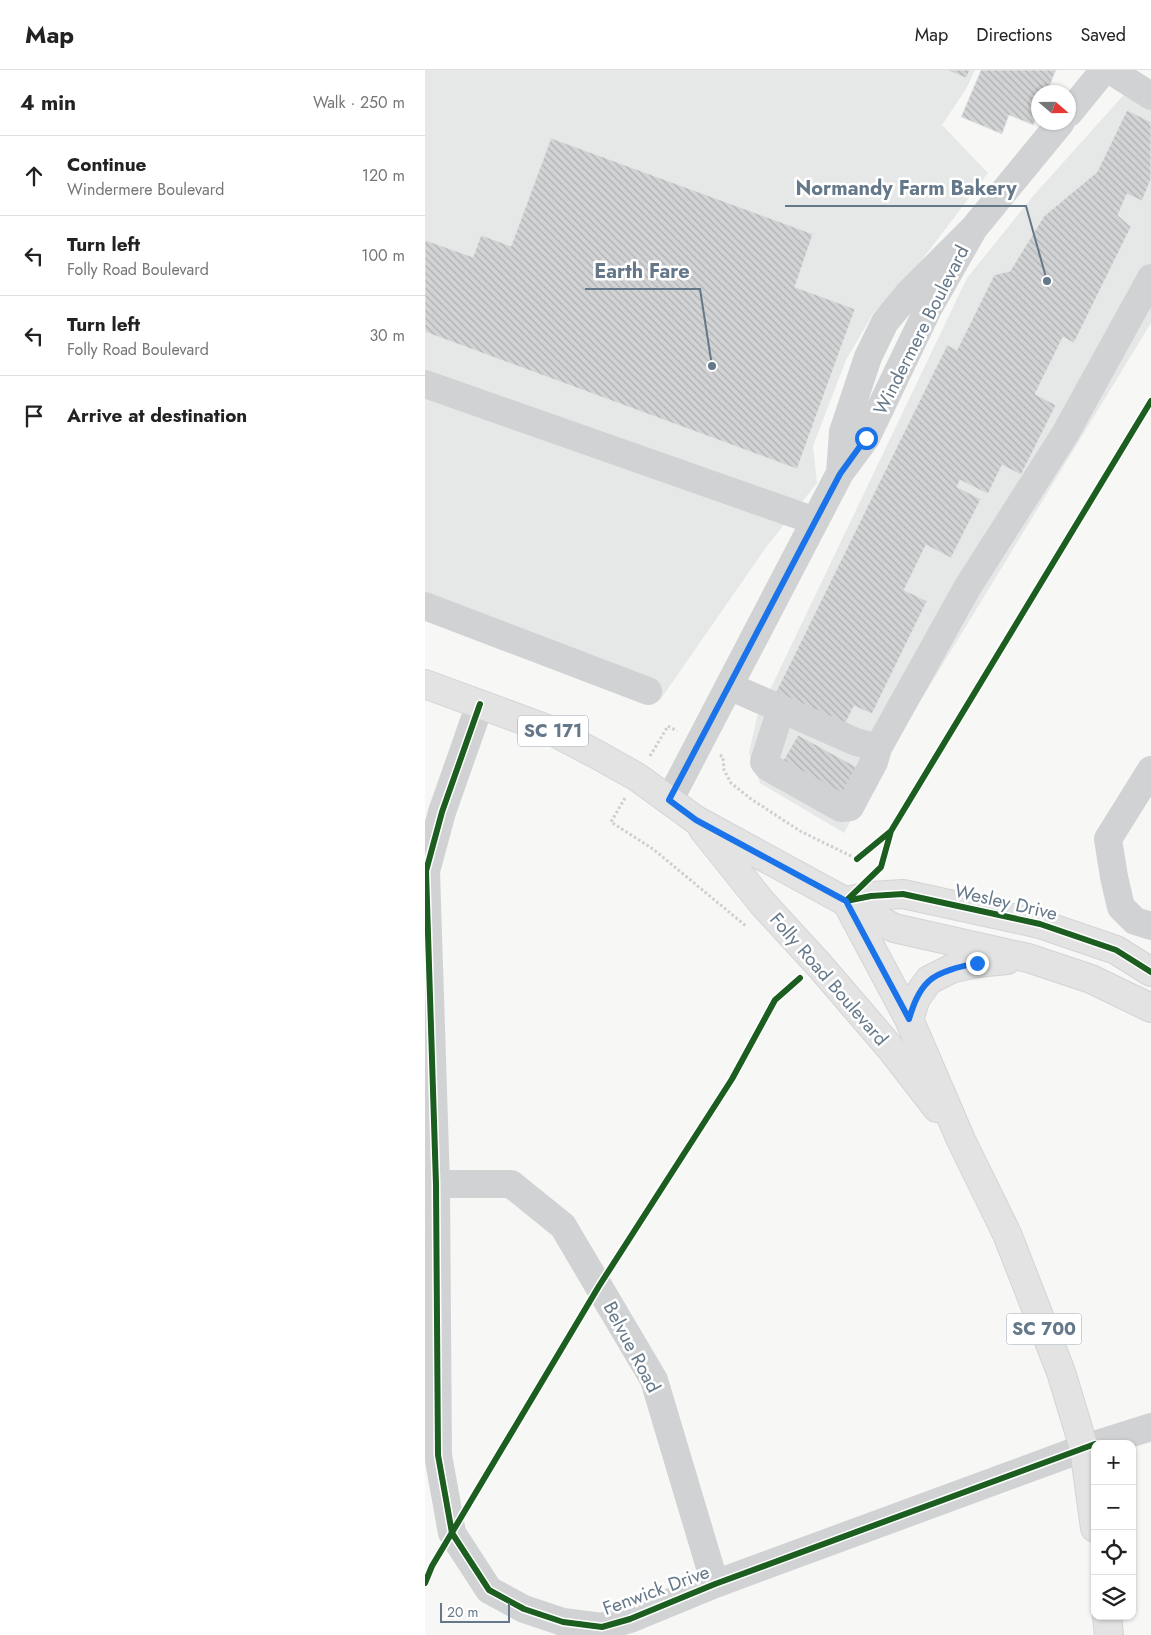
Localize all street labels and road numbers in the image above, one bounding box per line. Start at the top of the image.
street label: Windermere Boulevard [867,241,975,419]
road number: SC 171 [518,716,588,746]
street label: Wesley Drive [952,877,1060,927]
street label: Folly Road Boulevard [764,907,894,1051]
street label: Belvue Road [597,1297,667,1397]
road number: SC 700 [1007,1314,1081,1344]
street label: Fenwick Drive [599,1558,713,1622]

